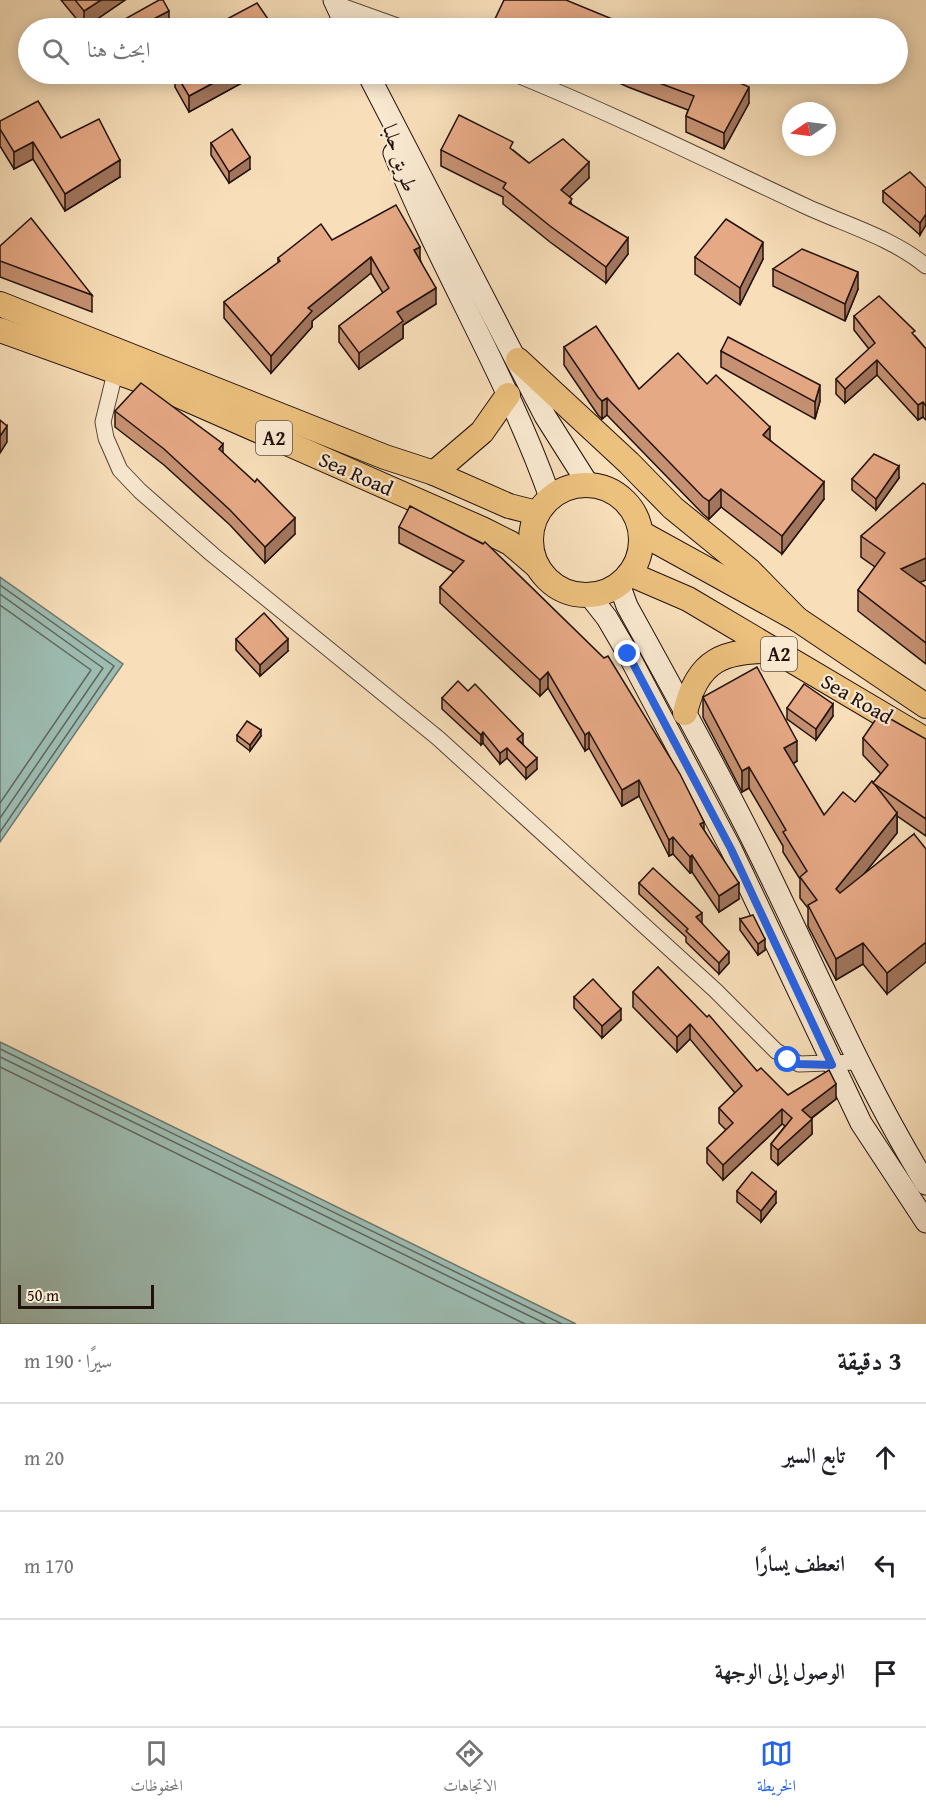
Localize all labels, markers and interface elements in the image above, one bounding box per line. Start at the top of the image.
search box [18,18,908,84]
text: ابحث هنا [87,33,151,65]
icon: search [39,35,72,68]
north arrow [782,102,836,156]
street label: طريق حلبا [375,120,426,196]
road number: A2 [256,421,292,455]
street label: Sea Road [314,443,399,504]
road number: A2 [761,637,797,671]
route end [614,640,640,666]
street label: Sea Road [815,665,900,732]
route start [774,1046,800,1072]
scale bar [18,1282,154,1310]
text: 50 m [27,1283,59,1307]
text: 3 دقيقة [837,1341,902,1380]
text: سيرًا · 190 m [24,1346,112,1375]
text: تابع السير [783,1439,845,1471]
icon: ahead [869,1441,902,1474]
text: 20 m [24,1443,64,1472]
text: انعطف يسارًا [755,1547,845,1579]
icon: left [869,1549,902,1582]
text: 170 m [24,1551,74,1580]
text: الوصول إلى الوجهة [715,1655,845,1687]
icon: arrive [869,1657,902,1690]
tab: المحفوظات [130,1737,183,1801]
tab: الاتجاهات [443,1737,497,1801]
tab: الخريطة [757,1737,796,1801]

